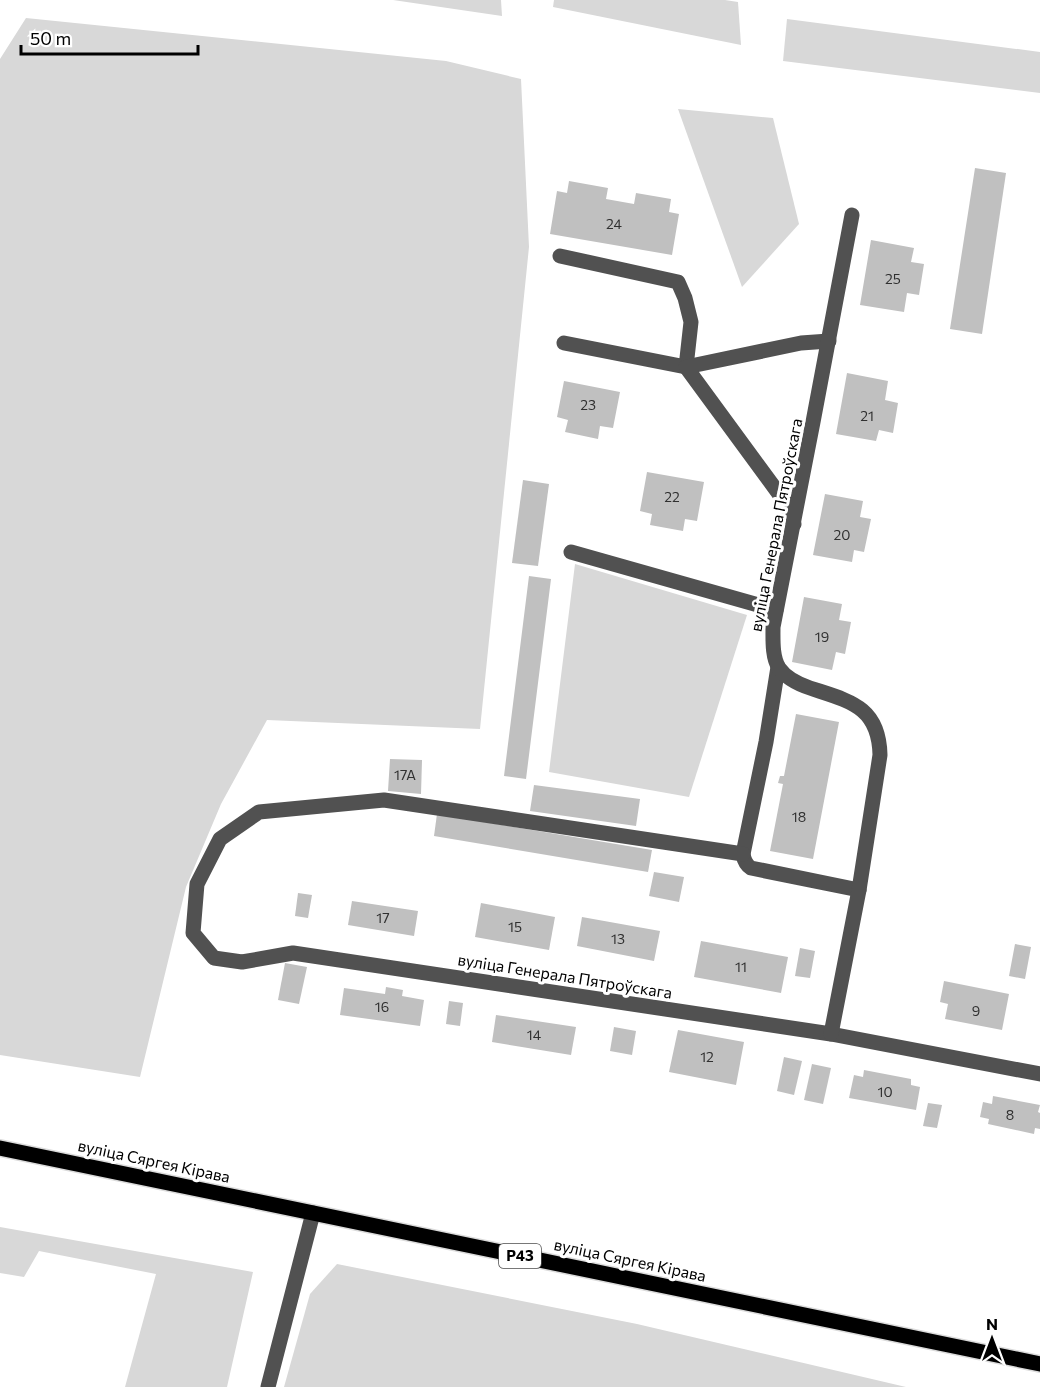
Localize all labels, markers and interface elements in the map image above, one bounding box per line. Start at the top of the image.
scale bar [21,18,198,56]
text: 50 m [30,27,71,49]
house number: 24 [606,215,623,232]
house number: 25 [885,270,901,287]
house number: 23 [580,396,596,413]
house number: 21 [860,407,874,424]
street label: вуліца Генерала Пятроўскага [745,417,806,633]
house number: 22 [664,488,680,505]
house number: 20 [834,526,850,543]
house number: 19 [815,628,829,645]
house number: 17А [394,766,416,783]
house number: 18 [792,808,806,825]
house number: 17 [376,909,390,926]
house number: 15 [508,918,522,935]
house number: 13 [611,930,625,947]
street label: вуліца Генерала Пятроўскага [457,949,674,1002]
house number: 11 [735,958,747,975]
house number: 16 [375,998,389,1015]
house number: 9 [972,1002,980,1019]
house number: 14 [527,1026,542,1043]
house number: 12 [700,1048,714,1065]
house number: 10 [877,1083,893,1100]
house number: 8 [1006,1106,1014,1123]
street label: вуліца Сяргея Кірава [76,1135,232,1186]
street label: вуліца Сяргея Кірава [552,1234,708,1285]
road number: Р43 [499,1244,541,1268]
north arrow [962,1309,1022,1369]
text: N [986,1314,998,1333]

